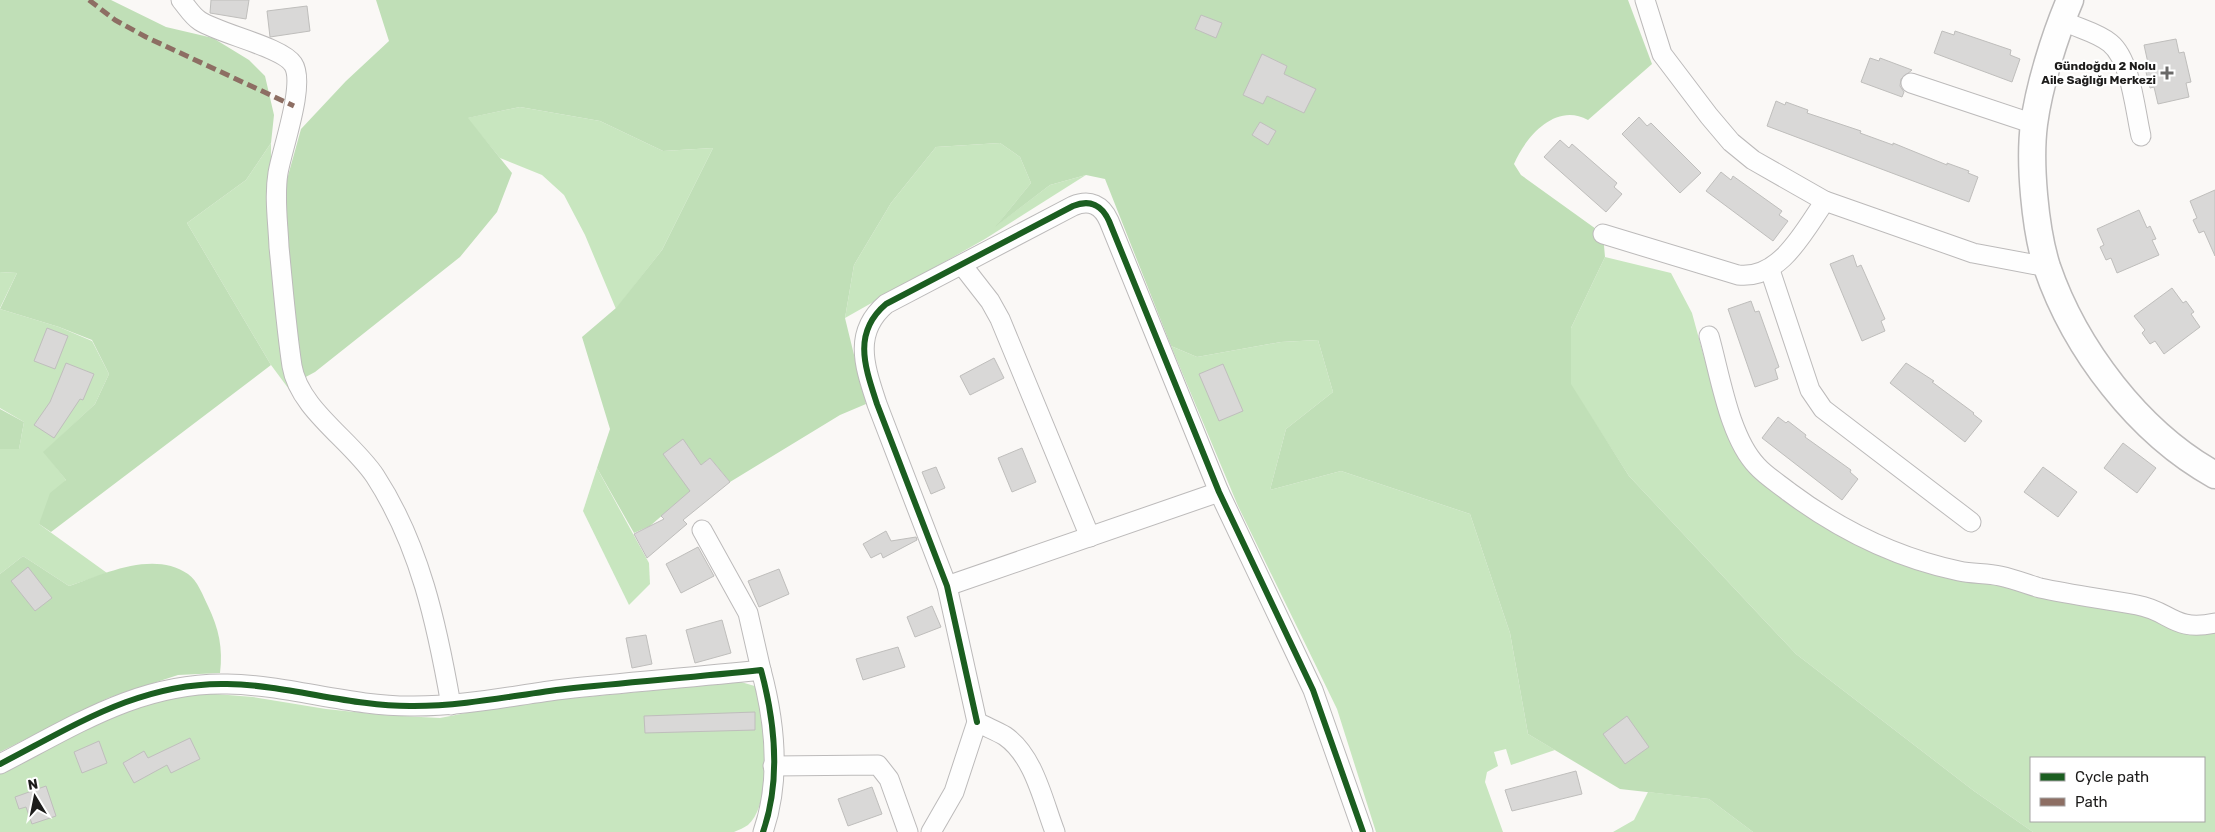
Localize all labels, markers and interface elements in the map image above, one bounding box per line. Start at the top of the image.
place label: Gündoğdu 2 Nolu Aile Sağlığı Merkezi [2041,59,2156,87]
marker: Gündoğdu 2 Nolu Aile Sağlığı Merkezi [2160,66,2174,80]
legend [2030,757,2205,822]
text: Cycle path [2075,768,2149,786]
north arrow [10,772,60,822]
text: N [26,775,39,794]
text: Path [2075,793,2108,811]

